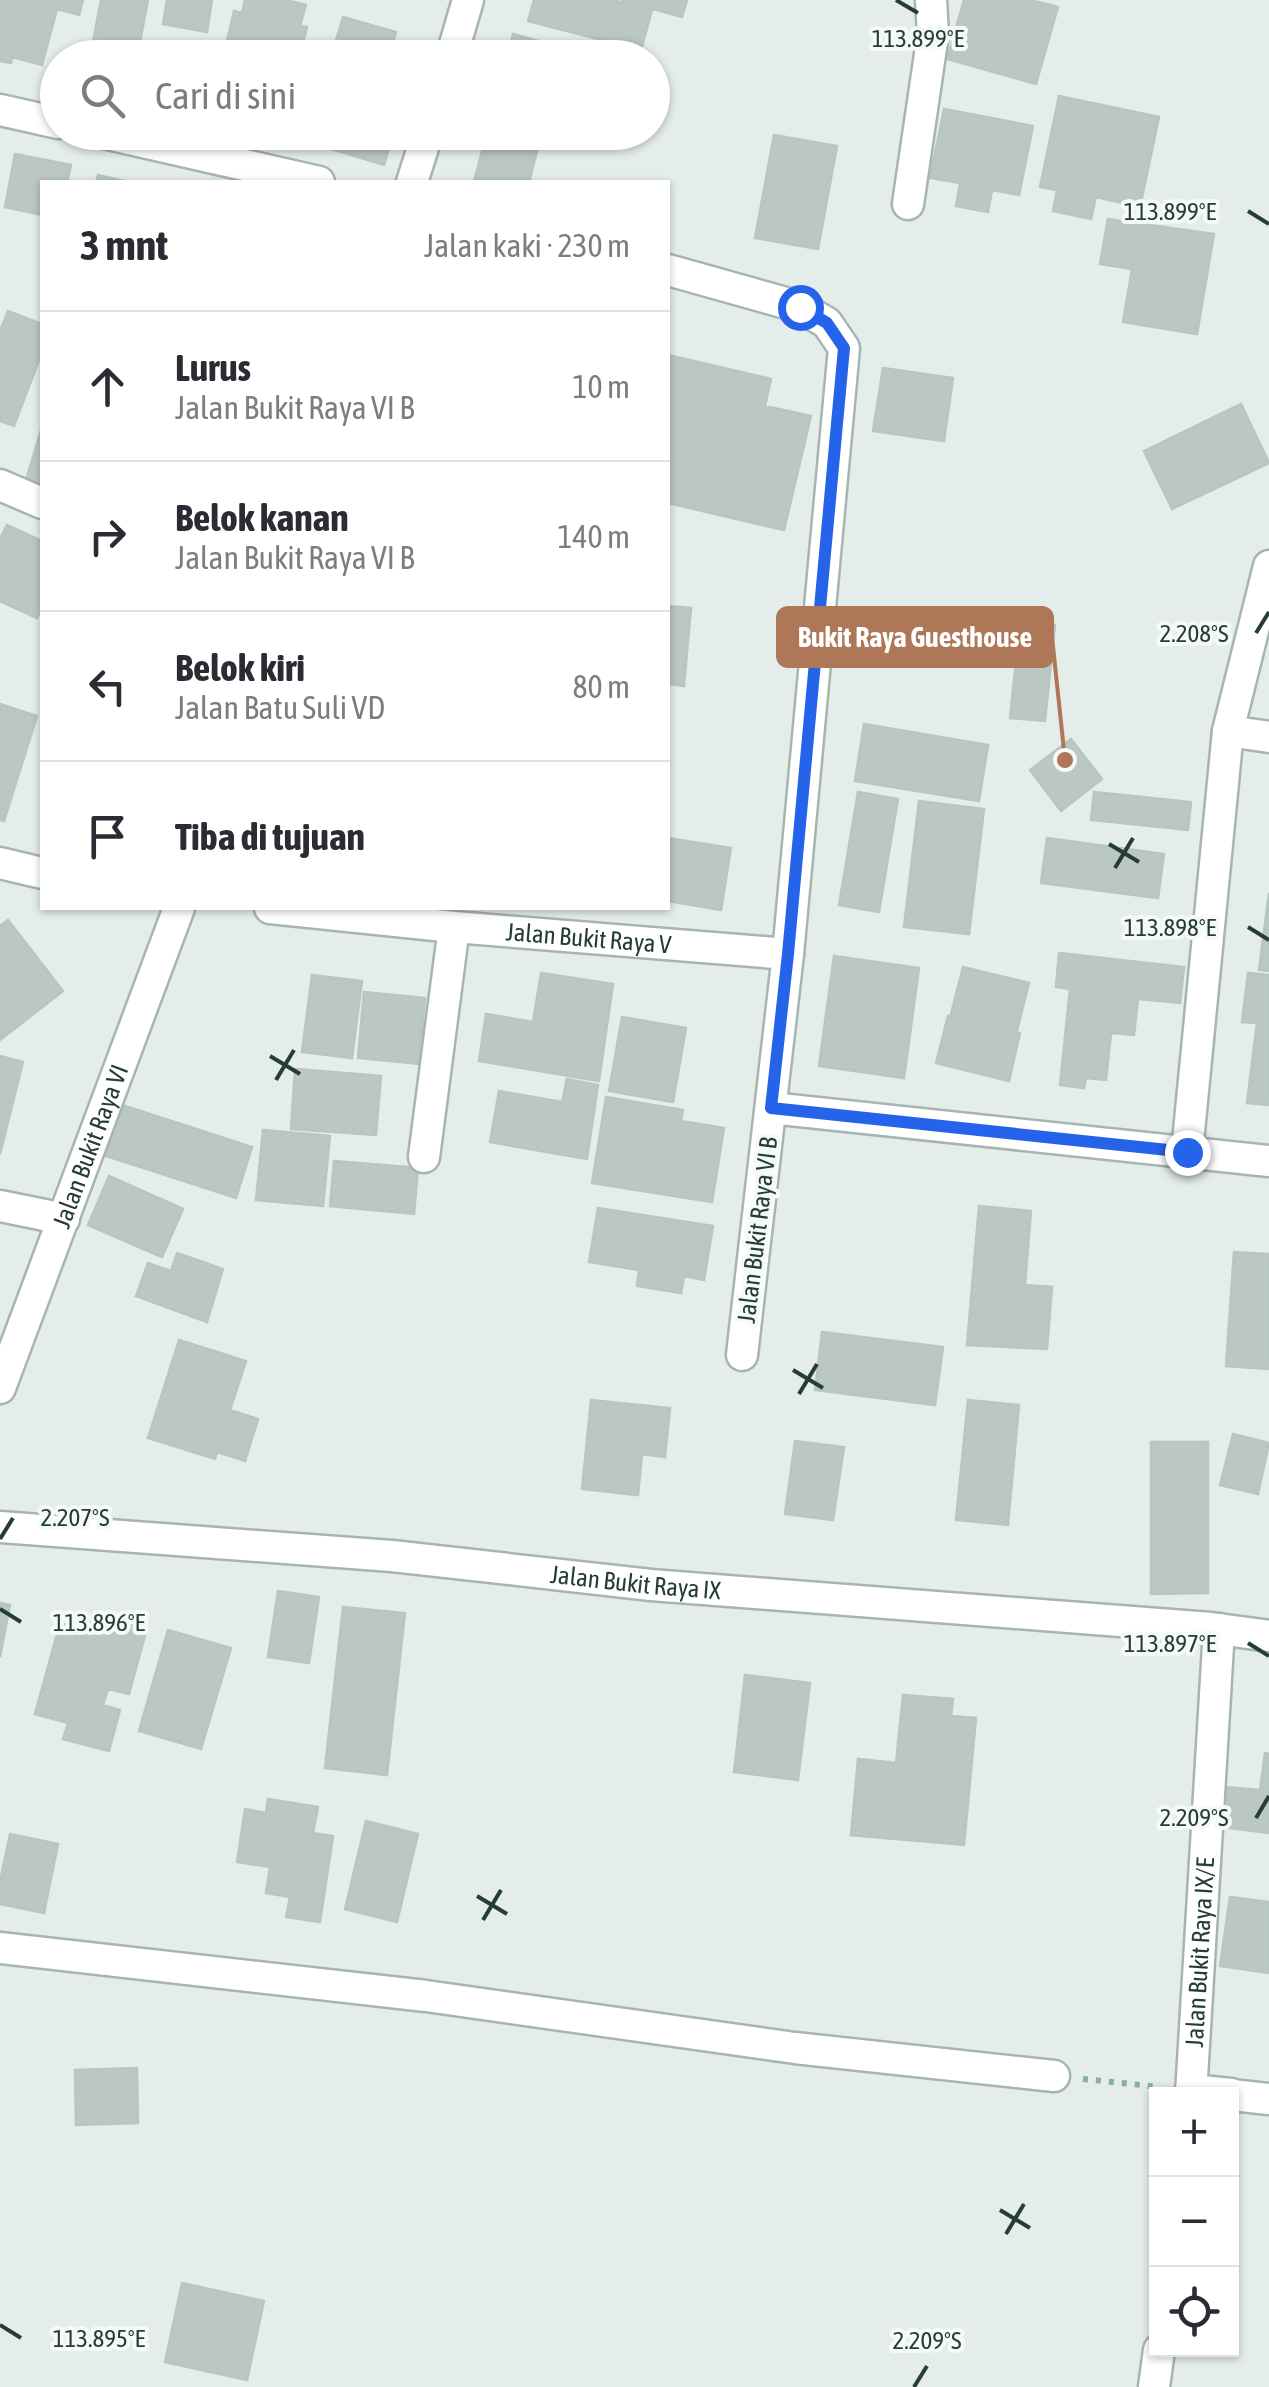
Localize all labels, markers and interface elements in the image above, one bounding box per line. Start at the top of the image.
text: 113.899°E [872,24,965,52]
search box [40,40,670,150]
icon: search [75,68,130,123]
text: Cari di sini [155,74,296,117]
text: 113.899°E [1124,197,1217,225]
text: 3 mnt [80,221,168,269]
text: Jalan kaki · 230 m [424,227,630,264]
route start [778,285,824,331]
text: Lurus [175,346,251,389]
icon: ahead [80,359,135,414]
text: 10 m [572,368,630,405]
text: Jalan Bukit Raya VI B [175,389,415,426]
text: Belok kanan [175,496,349,539]
icon: right [80,509,135,564]
text: 140 m [557,518,630,555]
text: Jalan Bukit Raya VI B [175,539,415,576]
callout: Bukit Raya Guesthouse [778,608,1052,666]
text: 2.208°S [1160,619,1228,647]
text: Bukit Raya Guesthouse [798,621,1032,653]
text: Belok kiri [175,646,305,689]
icon: left [80,659,135,714]
text: 80 m [572,668,630,705]
text: Jalan Batu Suli VD [175,689,385,726]
icon: arrive [80,809,135,864]
text: Tiba di tujuan [175,815,365,858]
text: 113.898°E [1124,913,1217,941]
street label: Jalan Bukit Raya V [505,917,673,959]
street label: Jalan Bukit Raya VI [47,1061,133,1232]
route end [1165,1130,1211,1176]
street label: Jalan Bukit Raya VI B [732,1135,782,1325]
text: 2.207°S [41,1503,109,1531]
street label: Jalan Bukit Raya IX [549,1560,722,1604]
text: 113.896°E [53,1608,146,1636]
text: 113.897°E [1124,1629,1217,1657]
text: 2.209°S [1160,1803,1228,1831]
street label: Jalan Bukit Raya IX/E [1180,1856,1219,2048]
map controls [1149,2087,1239,2357]
button: + [1149,2087,1239,2177]
button: − [1149,2177,1239,2267]
button: locate [1149,2267,1239,2357]
text: 113.895°E [53,2324,146,2352]
text: 2.209°S [893,2326,961,2354]

